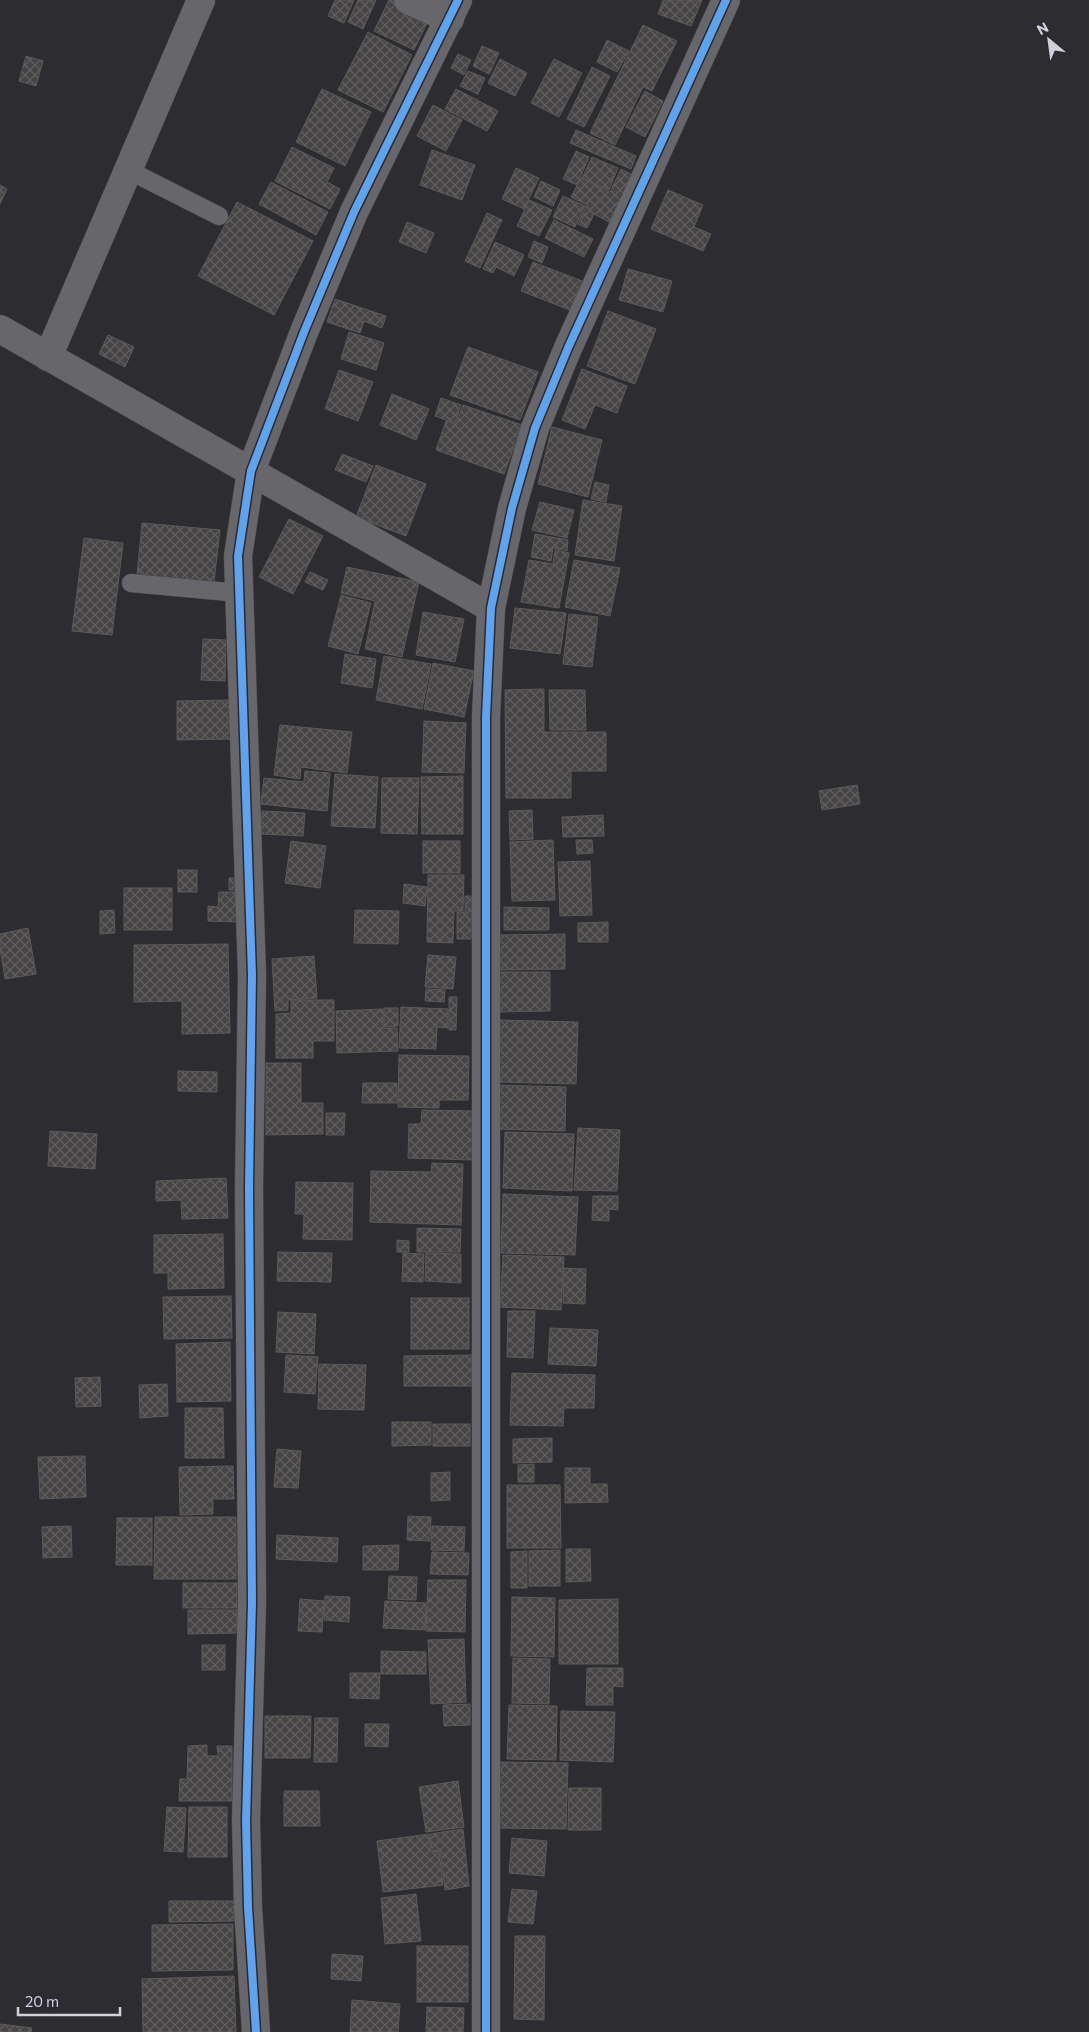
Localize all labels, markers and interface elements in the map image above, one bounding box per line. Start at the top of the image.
north arrow [1024,15,1074,65]
text: N [1034,18,1051,38]
scale bar [18,1984,120,2016]
text: 20 m [25,1992,59,2010]

